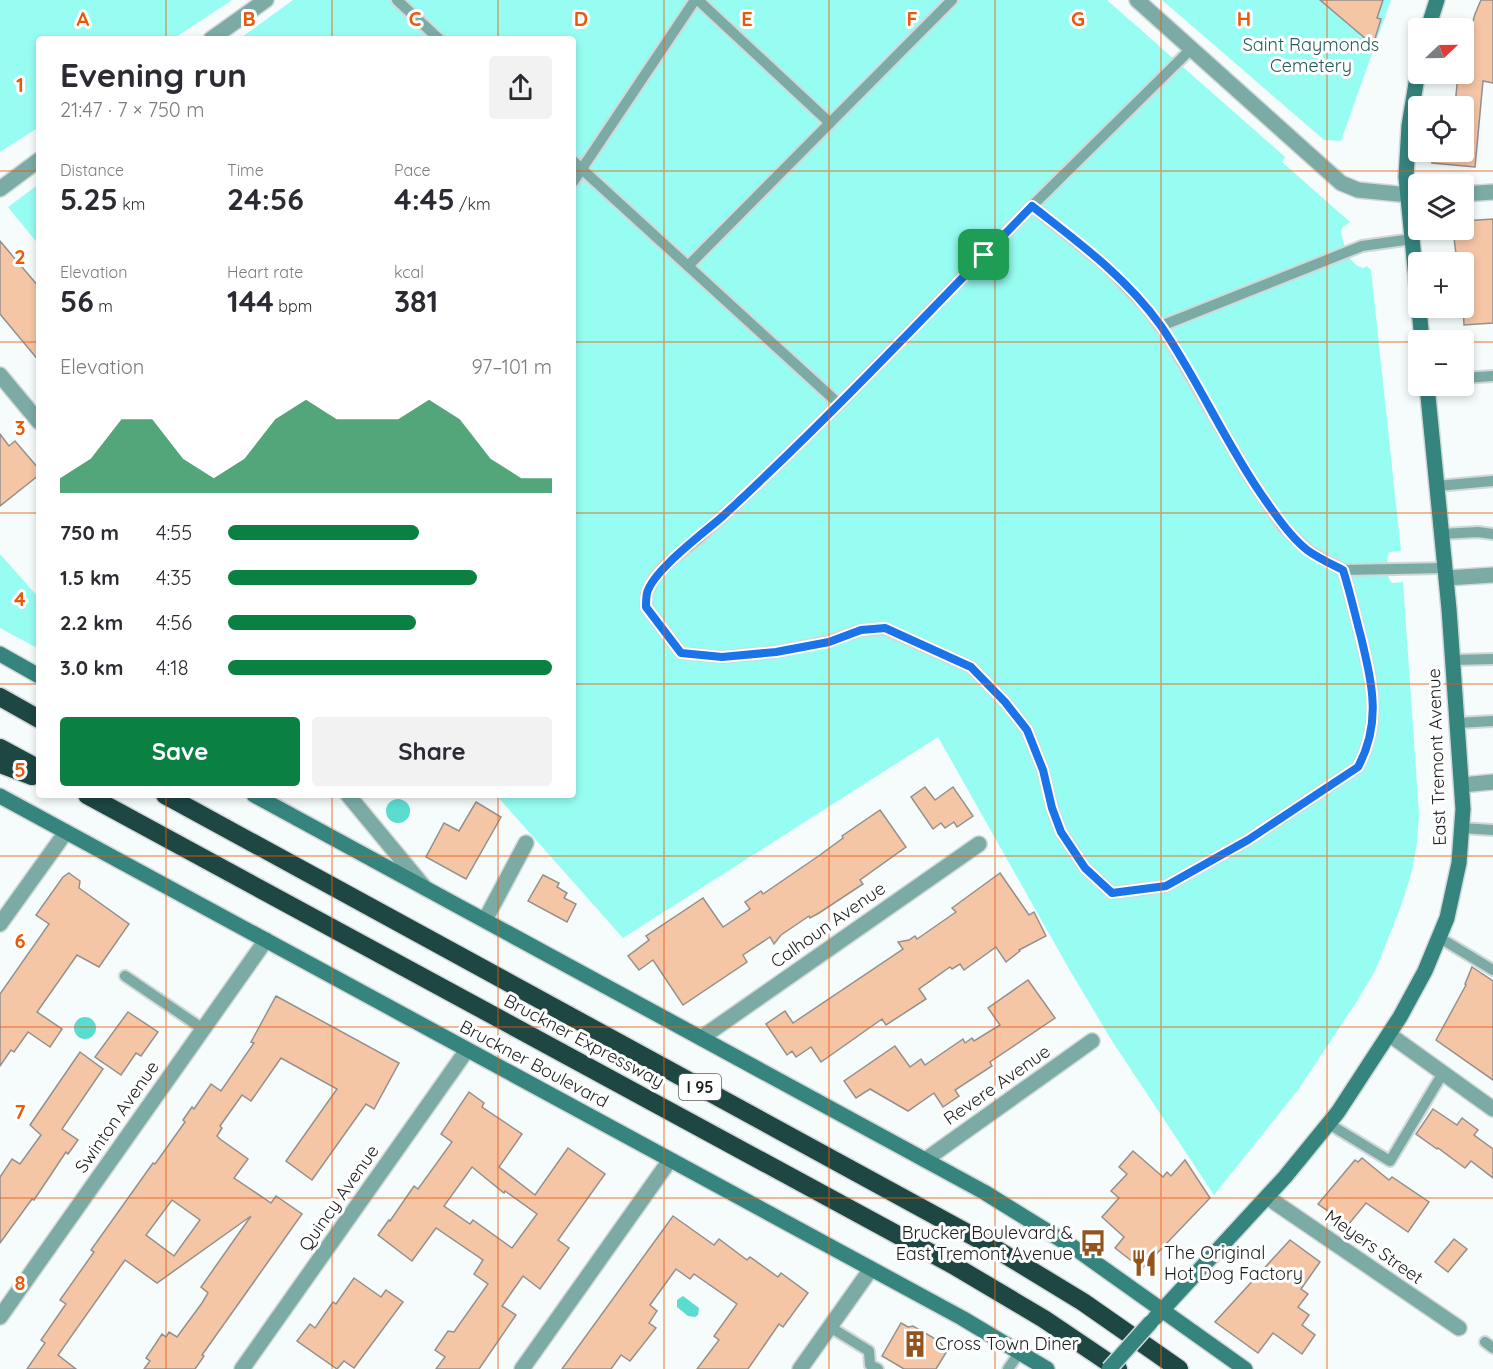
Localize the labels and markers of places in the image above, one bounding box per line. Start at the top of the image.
pin [958,229,1009,280]
place label: Brucker Boulevard & East Tremont Avenue [896,1221,1073,1265]
bus stop icon: Brucker Boulevard & East Tremont Avenue [1078,1228,1108,1258]
place label: The Original Hot Dog Factory [1164,1241,1303,1285]
restaurant icon: The Original Hot Dog Factory [1129,1248,1159,1278]
building icon: Cross Town Diner [900,1329,930,1359]
place label: Cross Town Diner [935,1332,1079,1355]

